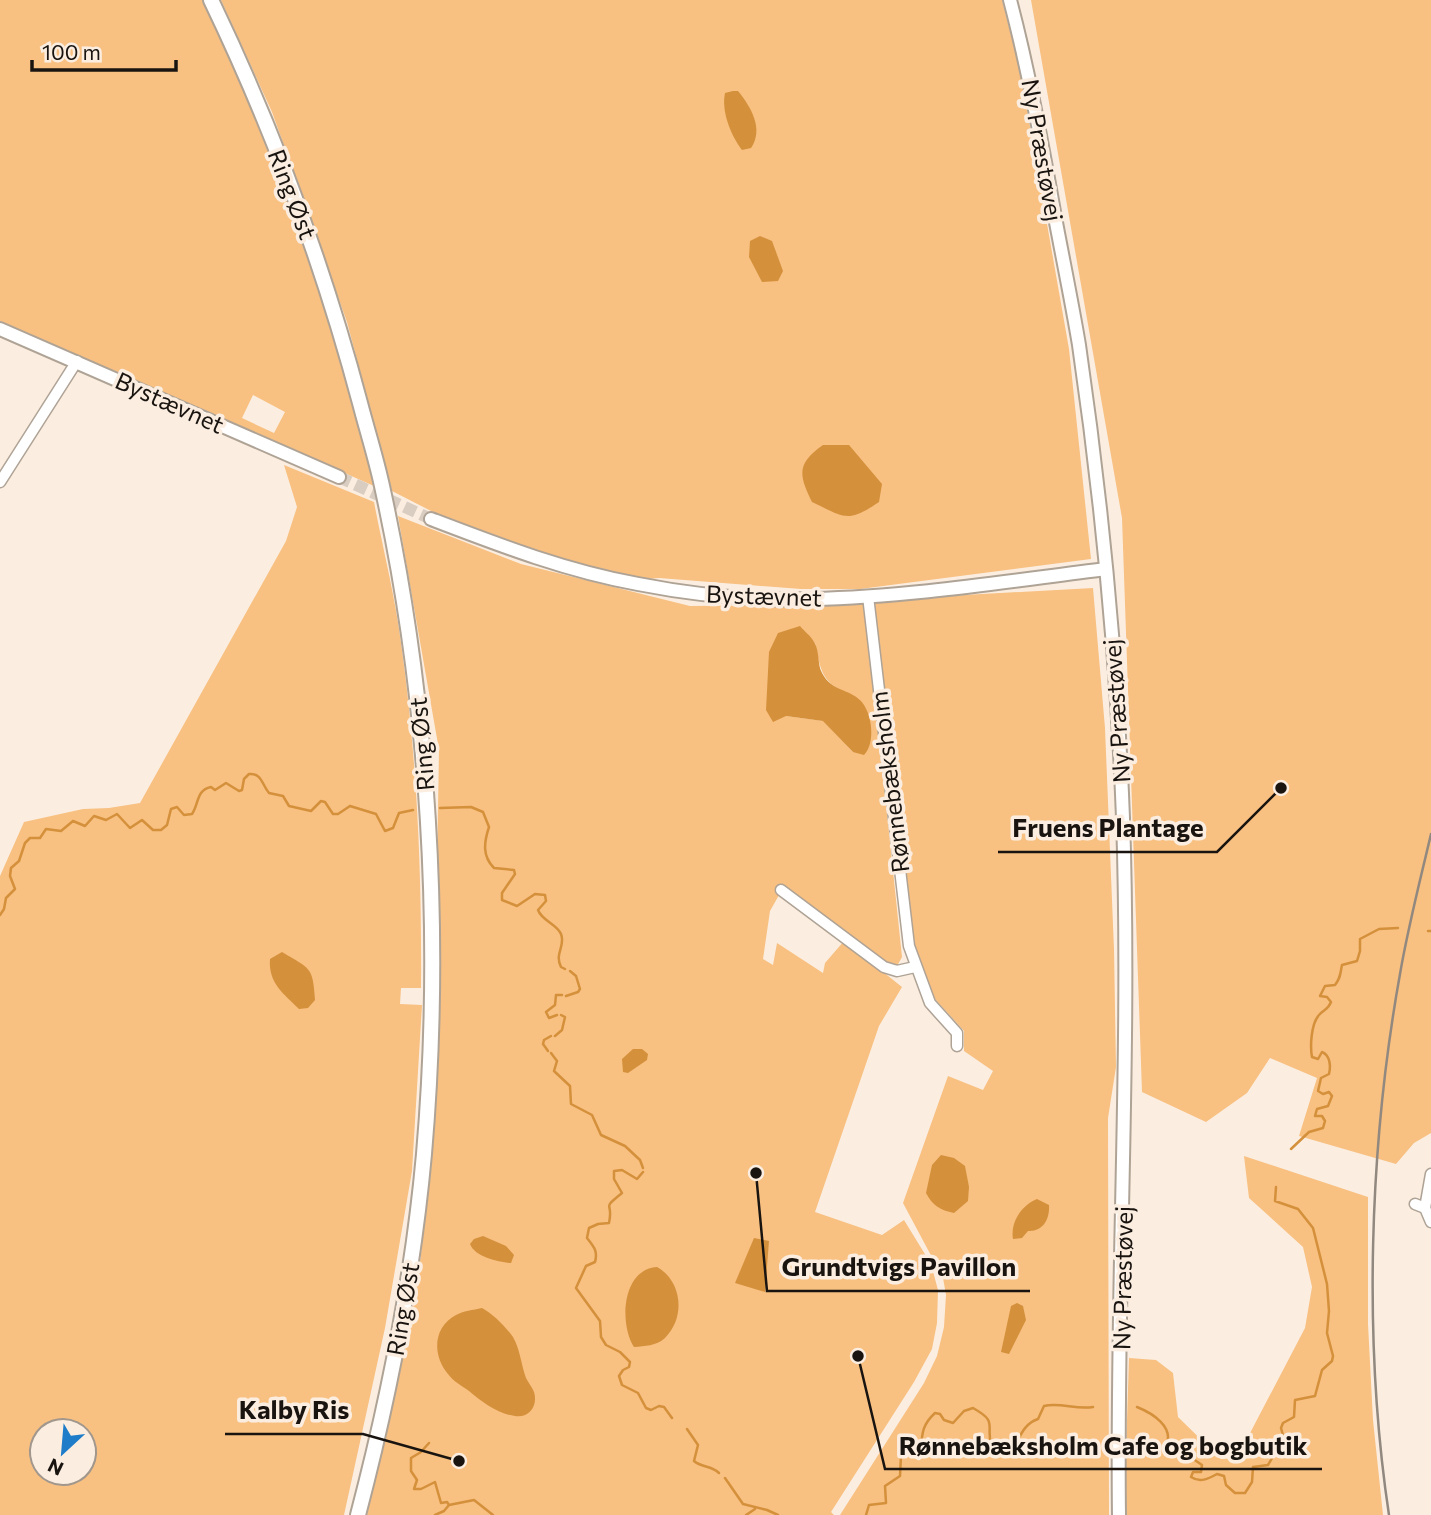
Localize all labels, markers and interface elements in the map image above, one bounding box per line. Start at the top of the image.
scale bar [32,28,175,72]
text: 100 m [42,39,101,64]
street label: Ny Præstøvej [1016,76,1070,224]
street label: Ring Øst [263,145,323,243]
street label: Bystævnet [111,365,229,439]
street label: Bystævnet [706,578,823,612]
street label: Ny Præstøvej [1097,638,1135,784]
street label: Rønnebæksholm [863,690,915,874]
street label: Ring Øst [402,696,440,792]
callout: Fruens Plantage [998,805,1217,852]
text: Fruens Plantage [1012,811,1204,842]
street label: Ny Præstøvej [1106,1206,1138,1350]
callout: Grundtvigs Pavillon [767,1244,1030,1291]
text: Grundtvigs Pavillon [782,1250,1016,1281]
street label: Ring Øst [380,1260,424,1358]
callout: Kalby Ris [225,1387,363,1434]
text: Kalby Ris [239,1393,349,1424]
north arrow [28,1417,98,1487]
callout: Rønnebæksholm Cafe og bogbutik [885,1422,1322,1469]
text: Rønnebæksholm Cafe og bogbutik [899,1429,1307,1460]
text: N [44,1454,67,1481]

